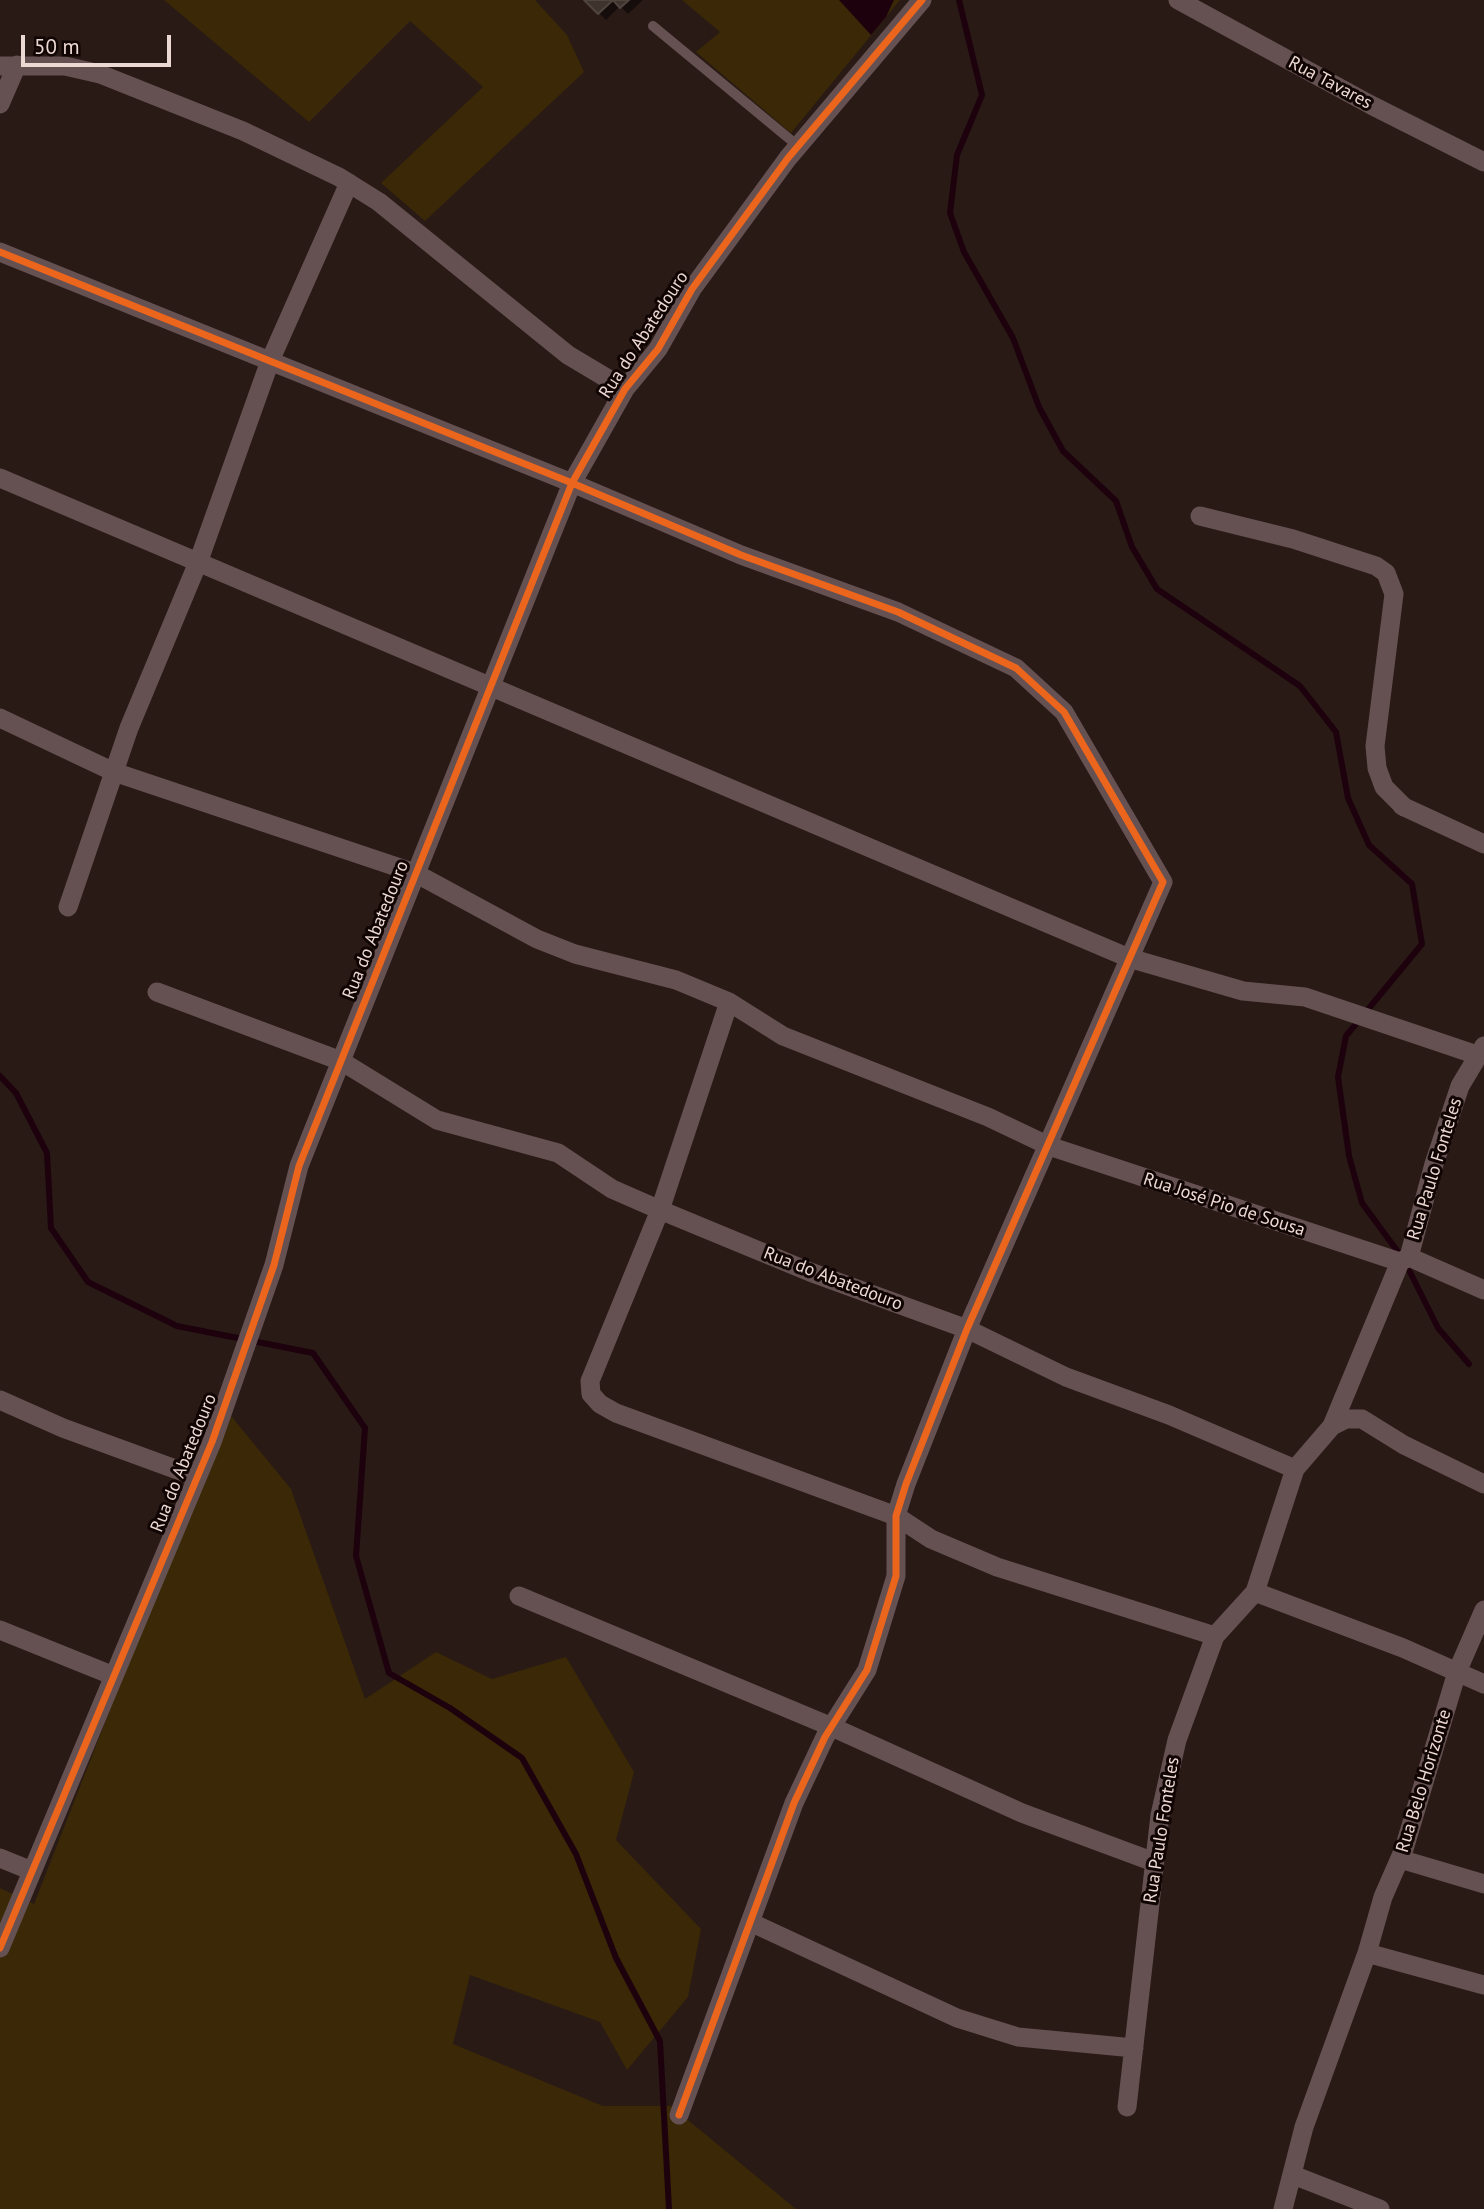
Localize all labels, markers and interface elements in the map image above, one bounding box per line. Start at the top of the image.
scale bar [24,21,175,65]
text: 50 m [34,33,80,60]
street label: Rua Tavares [1285,52,1375,114]
street label: Rua do Abatedouro [595,267,693,403]
street label: Rua do Abatedouro [338,858,414,1002]
street label: Rua Paulo Fonteles [1403,1095,1467,1243]
street label: Rua José Pio de Sousa [1140,1169,1308,1241]
street label: Rua do Abatedouro [760,1243,906,1315]
street label: Rua do Abatedouro [146,1391,222,1535]
street label: Rua Belo Horizonte [1392,1707,1456,1855]
street label: Rua Paulo Fonteles [1140,1755,1184,1905]

